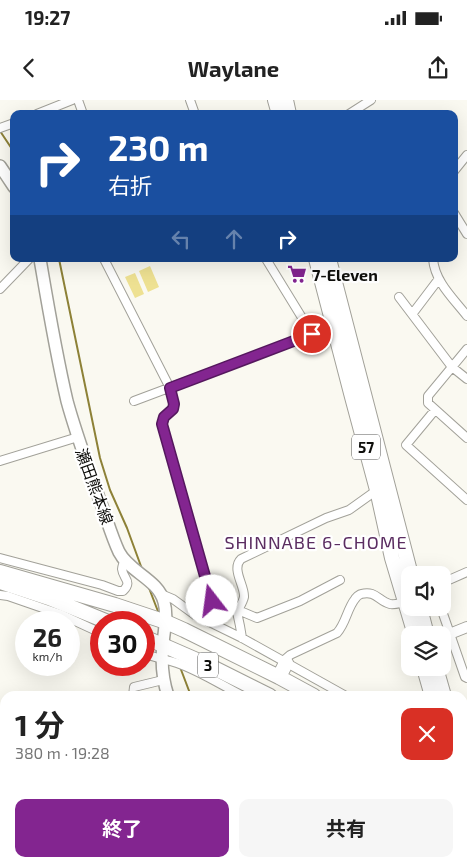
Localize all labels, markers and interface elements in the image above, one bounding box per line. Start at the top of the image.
text: 19:27 [25,6,70,29]
icon: back [15,54,43,82]
icon: share [424,54,452,82]
text: Waylane [188,55,279,81]
text: 230 m [108,126,209,168]
icon: right [25,130,90,195]
text: 右折 [108,172,152,198]
icon: left [167,225,195,253]
icon: ahead [220,225,248,253]
icon: right [273,225,301,253]
supermarket icon: 7-Eleven [286,263,308,285]
place label: 7-Eleven [312,265,378,284]
pin [291,313,333,355]
icon: arrive [298,320,326,348]
road number: 57 [352,434,380,460]
street label: 瀬田熊本線 [72,445,118,527]
district label: SHINNABE 6-CHOME [224,531,408,553]
map controls [401,566,451,676]
button: sound [401,566,451,616]
position arrow [185,574,237,626]
speed limit sign: 30 [90,611,155,676]
text: 26 [33,622,62,652]
button: layers [401,626,451,676]
text: km/h [33,649,62,663]
road number: 3 [198,652,218,678]
text: 1 分 [15,706,64,742]
button: close [401,708,453,760]
text: 380 m · 19:28 [15,743,110,762]
button: 終了 [15,799,229,857]
button: 共有 [239,799,453,857]

